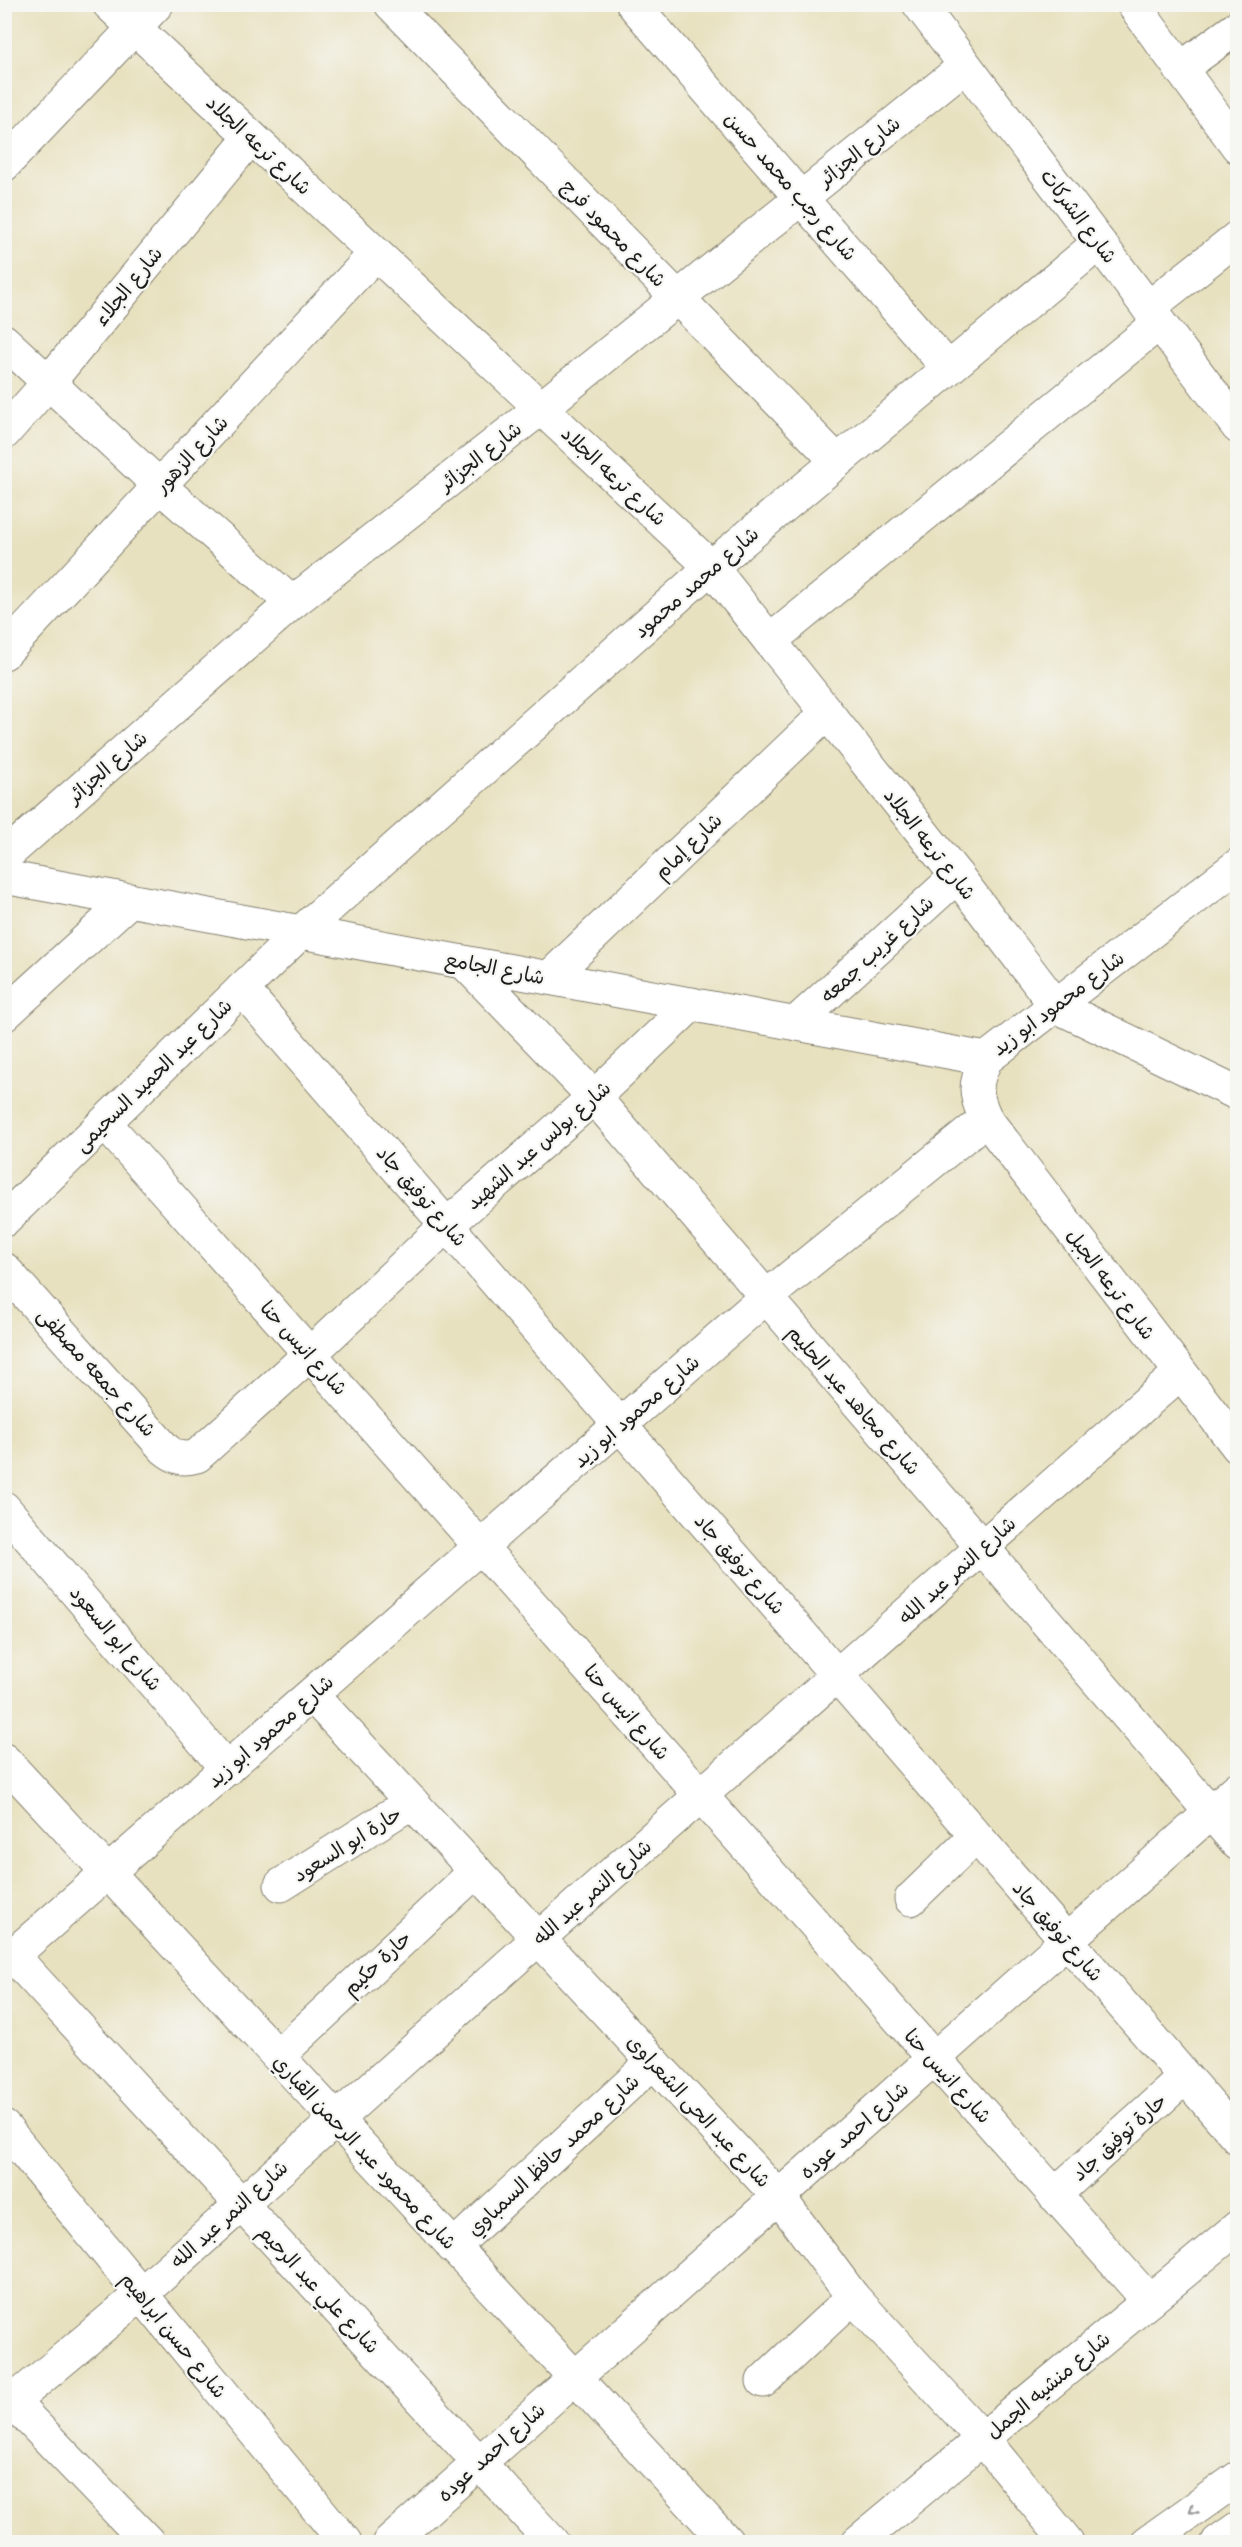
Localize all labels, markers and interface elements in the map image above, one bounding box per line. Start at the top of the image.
street label: شارع ترعه الجلاد [197,87,320,204]
street label: شارع رجب محمد حسن [715,103,866,269]
street label: شارع الجزائر [808,107,909,197]
street label: شارع الشركات [1031,161,1126,271]
street label: شارع محمود فرج [552,171,675,296]
street label: شارع الجلاء [85,238,172,334]
street label: شارع الزهور [145,407,237,503]
street label: شارع الجزائر [429,412,530,502]
street label: شارع ترعه الجلاد [552,418,675,535]
street label: شارع محمد محمود [625,517,767,647]
street label: شارع الجزائر [57,722,156,814]
street label: شارع ترعه الجلاد [874,780,985,908]
street label: شارع إمام [646,804,731,889]
street label: شارع غريب جمعه [812,887,943,1012]
street label: شارع محمود ابو زيد [984,941,1133,1065]
street label: شارع الجامع [442,942,548,995]
street label: شارع عبد الحميد السحيمى [66,990,241,1161]
street label: شارع بولس عبد الشهيد [457,1072,619,1219]
street label: شارع توفيق جاد [367,1137,476,1255]
street label: شارع ترعه الجبل [1057,1221,1165,1348]
street label: شارع انيس حنا [251,1292,356,1404]
street label: شارع جمعه مصطفى [28,1299,165,1446]
street label: شارع مجاهد عبد الحليم [778,1317,929,1484]
street label: شارع محمود ابو زيد [565,1346,708,1477]
street label: شارع توفيق جاد [685,1505,794,1623]
street label: شارع النمر عبد الله [890,1507,1025,1633]
street label: شارع ابو السعود [60,1577,171,1699]
street label: شارع انيس حنا [574,1656,679,1769]
street label: شارع محمود ابو زيد [199,1666,342,1797]
street label: حارة ابو السعود [286,1797,409,1892]
street label: شارع النمر عبد الله [524,1830,660,1955]
street label: شارع توفيق جاد [1003,1872,1112,1990]
street label: حارة حكيم [335,1922,420,2005]
street label: شارع انيس حنا [895,2020,1000,2132]
street label: شارع عبد الحى الشعراوى [618,2026,780,2196]
street label: شارع محمود عبد الرحمن القباري [264,2046,465,2258]
street label: شارع محمد حافظ السمباوي [459,2065,648,2245]
street label: شارع احمد عوده [791,2072,917,2188]
street label: حارة توفيق جاد [1063,2085,1175,2190]
street label: شارع النمر عبد الله [162,2151,297,2277]
street label: شارع علي عبد الرحيم [249,2216,388,2362]
street label: شارع حسن ابراهيم [111,2264,236,2407]
street label: شارع منشيه الجمل [978,2322,1119,2448]
street label: شارع احمد عوده [429,2394,554,2511]
one-way arrow [1188,2503,1199,2514]

